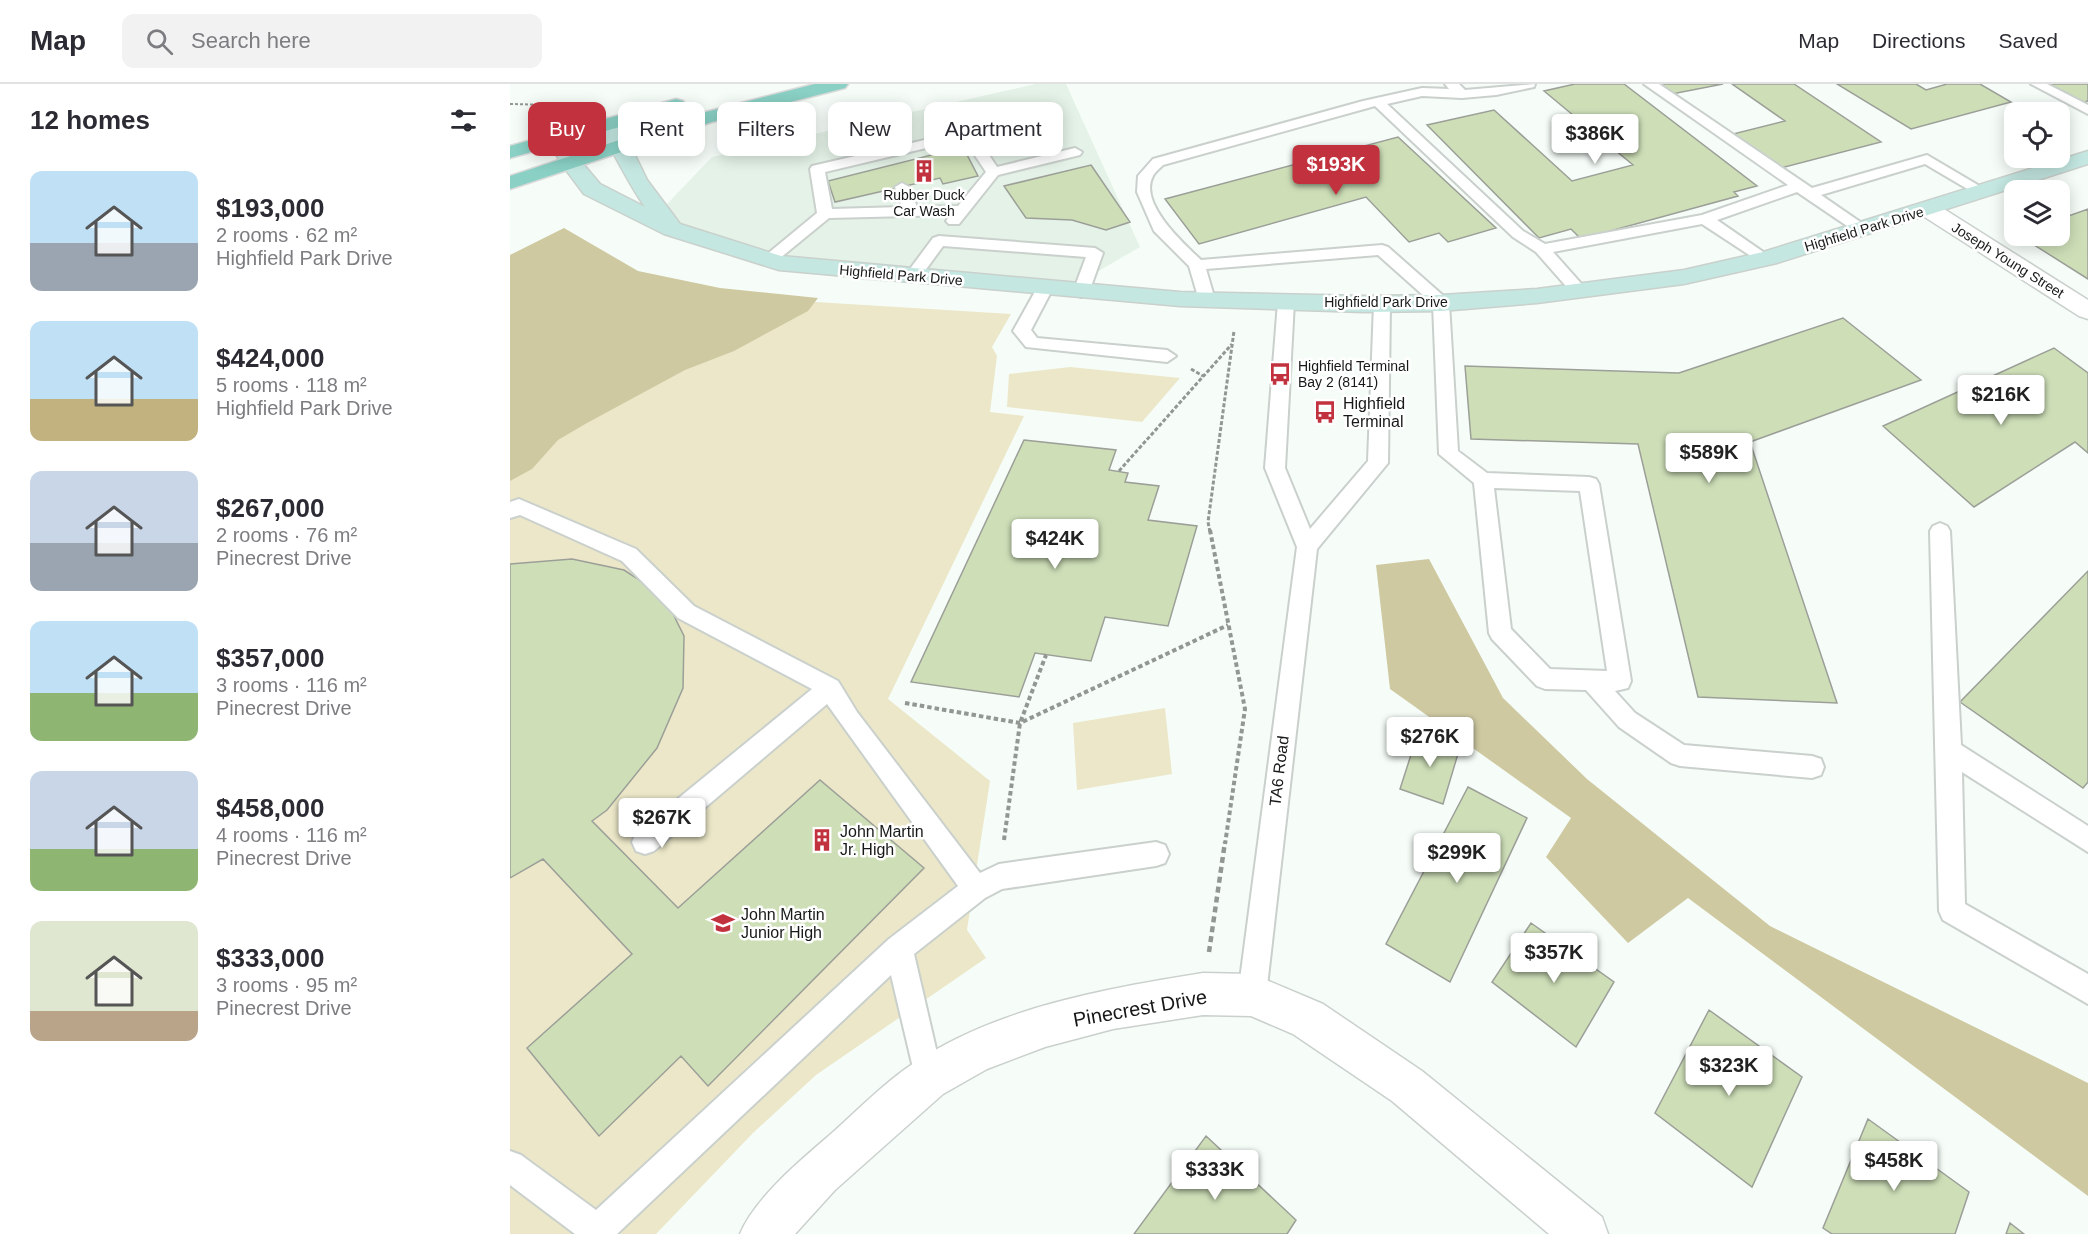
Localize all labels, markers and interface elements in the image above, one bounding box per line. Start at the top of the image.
search box [122,14,542,68]
text: Map [30,25,86,56]
icon: search [143,25,176,58]
text: Search here [191,28,311,53]
text: Map [1798,29,1839,52]
text: Directions [1872,29,1965,52]
text: Saved [1998,29,2058,52]
chip: Buy [528,102,606,156]
chip: Rent [618,102,705,156]
chip: Filters [717,102,816,156]
chip: New [828,102,912,156]
chip: Apartment [924,102,1063,156]
map controls [2004,102,2070,246]
button: locate [2004,102,2070,168]
icon: filters [447,104,480,137]
text: 12 homes [30,105,150,135]
pin: $386K [1553,114,1637,165]
text: $386K [1566,122,1624,144]
pin: $193K [1294,145,1378,196]
text: $193K [1307,153,1365,175]
building icon: Rubber Duck Car Wash [911,158,937,184]
button: layers [2004,180,2070,246]
place label: Rubber Duck Car Wash [883,187,966,219]
text: $193,000 [216,193,324,223]
icon: home [78,195,150,267]
street label: Highfield Park Drive [1803,203,1926,255]
street label: Joseph Young Street [1949,219,2067,301]
text: 2 rooms · 62 m² [216,224,357,246]
text: Highfield Park Drive [216,247,393,269]
street label: Highfield Park Drive [839,262,964,288]
street label: Highfield Park Drive [1324,294,1448,310]
text: $424,000 [216,343,324,373]
icon: home [78,345,150,417]
place label: Highfield Terminal Bay 2 (8141) [1298,358,1409,390]
bus stop icon: Highfield Terminal Bay 2 (8141) [1267,361,1293,387]
text: 5 rooms · 118 m² [216,374,367,396]
pin: $216K [1959,375,2043,426]
text: $216K [1972,383,2030,405]
place label: Highfield Terminal [1343,395,1405,430]
text: Highfield Park Drive [216,397,393,419]
bus stop icon: Highfield Terminal [1312,399,1338,425]
pin: $589K [1667,433,1751,484]
text: $589K [1680,441,1738,463]
text: $267,000 [216,493,324,523]
icon: home [78,495,150,567]
pin: $424K [1013,519,1097,570]
text: 2 rooms · 76 m² [216,524,357,546]
text: $424K [1026,527,1084,549]
text: Pinecrest Drive [216,547,352,569]
text: $357,000 [216,643,324,673]
icon: home [78,645,150,717]
text: 3 rooms · 116 m² [216,674,367,696]
text: Pinecrest Drive [216,697,352,719]
pin: $276K [1388,717,1472,768]
text: $276K [1401,725,1459,747]
street label: TA6 Road [1266,735,1292,807]
text: $458,000 [216,793,324,823]
icon: home [78,795,150,867]
pin: $267K [620,798,704,849]
text: $267K [633,806,691,828]
place label: John Martin Jr. High [840,823,924,858]
text: 4 rooms · 116 m² [216,824,367,846]
building icon: John Martin Jr. High [809,827,835,853]
pin: $299K [1415,833,1499,884]
text: $299K [1428,841,1486,863]
text: Pinecrest Drive [216,847,352,869]
place label: John Martin Junior High [741,906,825,941]
school or university icon: John Martin Junior High [710,910,736,936]
pin: $357K [1512,933,1596,984]
text: $357K [1525,941,1583,963]
text: $333,000 [216,943,324,973]
icon: home [78,945,150,1017]
text: 3 rooms · 95 m² [216,974,357,996]
street label: Pinecrest Drive [1071,985,1209,1031]
text: Pinecrest Drive [216,997,352,1019]
pin: $323K [1687,1046,1771,1097]
text: $323K [1700,1054,1758,1076]
pin: $458K [1852,1141,1936,1192]
text: $458K [1865,1149,1923,1171]
pin: $333K [1173,1150,1257,1201]
text: $333K [1186,1158,1244,1180]

